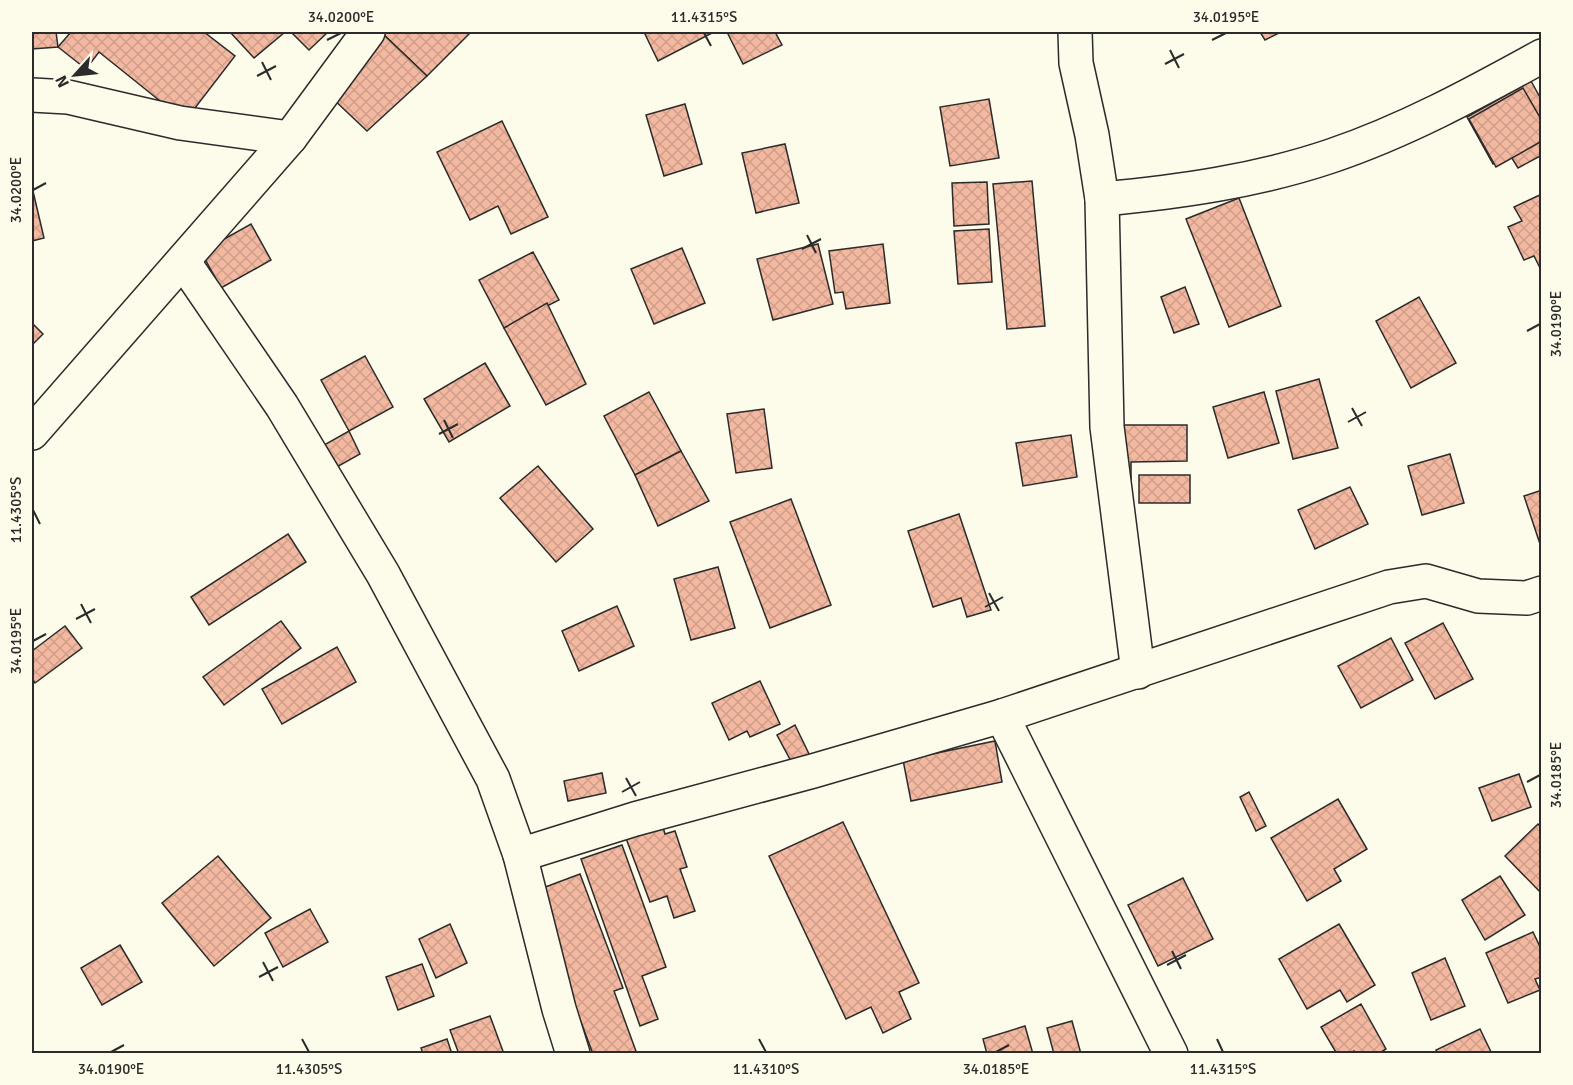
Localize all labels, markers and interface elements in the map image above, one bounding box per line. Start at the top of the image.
text: 34.0200°E [308,8,374,26]
text: 11.4315°S [671,8,737,26]
text: 34.0195°E [1193,8,1259,26]
north arrow [45,45,105,105]
text: N [51,72,74,91]
text: 34.0200°E [7,157,25,223]
text: 34.0190°E [1547,291,1565,357]
text: 11.4305°S [7,477,25,543]
text: 34.0195°E [7,608,25,674]
text: 34.0185°E [1547,742,1565,808]
text: 34.0190°E [78,1060,144,1078]
text: 11.4305°S [276,1060,342,1078]
text: 11.4310°S [733,1060,799,1078]
text: 34.0185°E [963,1060,1029,1078]
text: 11.4315°S [1190,1060,1256,1078]

